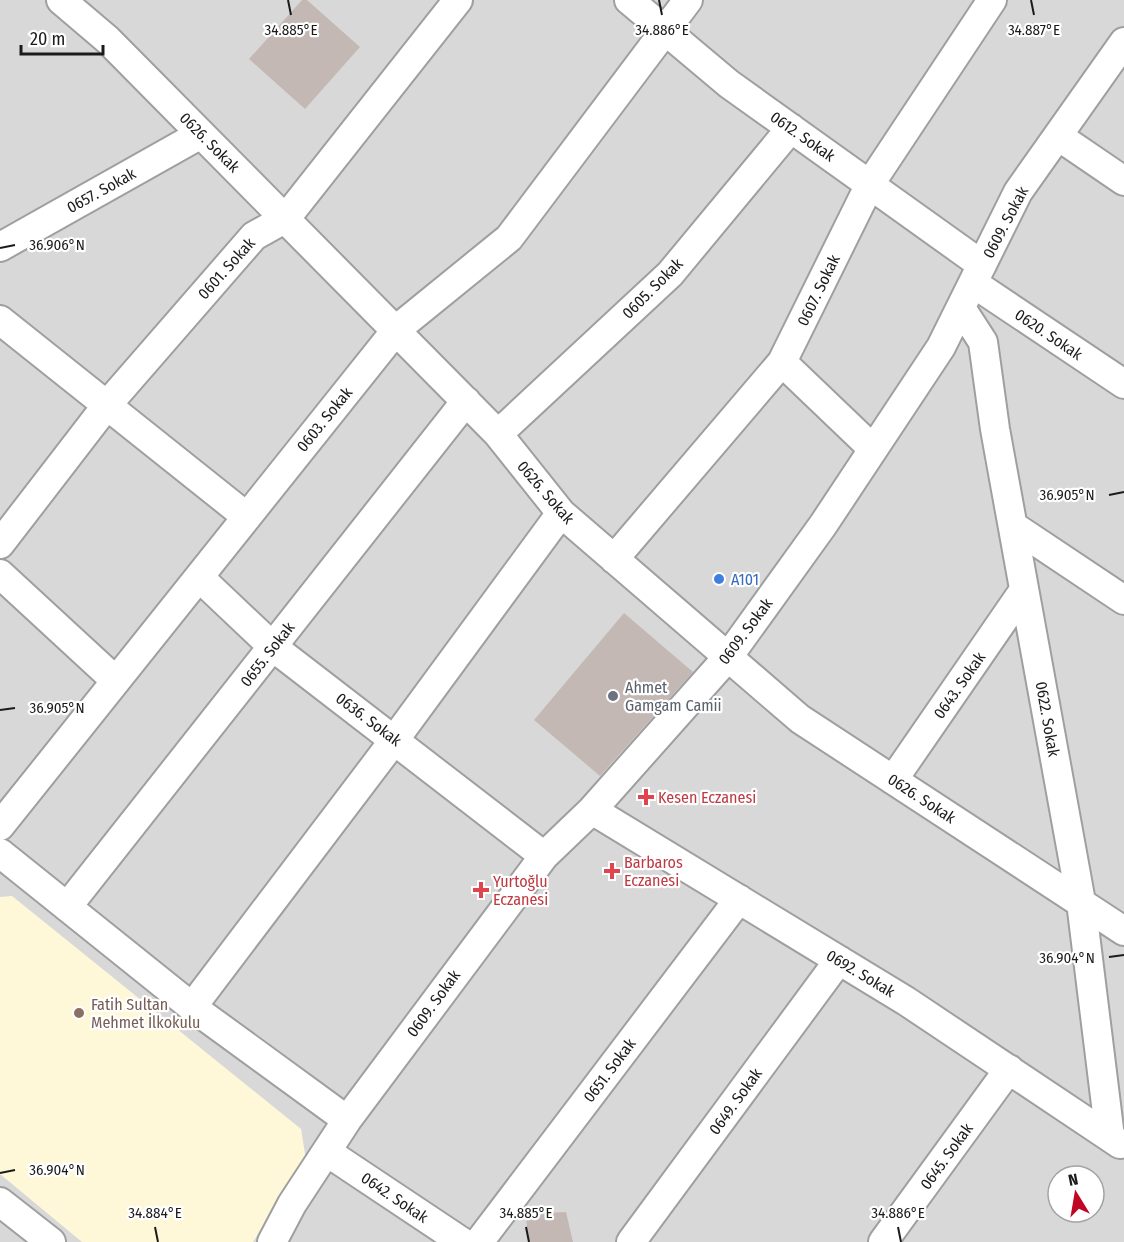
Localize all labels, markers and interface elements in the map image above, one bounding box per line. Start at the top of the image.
scale bar [21,18,104,56]
text: 34.885°E [265,21,317,39]
text: 34.886°E [635,21,689,39]
text: 34.887°E [1008,21,1060,39]
text: 20 m [30,28,65,50]
street label: 0612. Sokak [767,107,839,166]
street label: 0626. Sokak [176,108,244,177]
street label: 0657. Sokak [64,164,139,217]
street label: 0609. Sokak [979,183,1032,261]
street label: 0601. Sokak [194,233,259,303]
text: 36.906°N [29,236,85,254]
street label: 0607. Sokak [793,251,844,329]
street label: 0605. Sokak [618,254,687,323]
street label: 0620. Sokak [1011,305,1087,364]
street label: 0603. Sokak [293,383,357,455]
street label: 0626. Sokak [513,457,578,528]
text: 36.905°N [1040,486,1095,504]
place label: A101 [731,570,759,589]
marker: A101 [712,572,726,586]
street label: 0609. Sokak [714,594,777,668]
street label: 0655. Sokak [236,618,299,690]
street label: 0643. Sokak [930,648,990,722]
place label: Ahmet Gamgam Camii [625,678,722,715]
street label: 0622. Sokak [1032,680,1064,759]
street label: 0636. Sokak [332,689,406,751]
marker: Ahmet Gamgam Camii [606,689,620,703]
text: 36.905°N [30,699,85,717]
street label: 0626. Sokak [884,769,960,828]
place label: Kesen Eczanesi [658,788,756,807]
marker: Kesen Eczanesi [639,790,653,804]
place label: Barbaros Eczanesi [624,853,683,890]
marker: Barbaros Eczanesi [605,864,619,878]
place label: Yurtoğlu Eczanesi [493,872,548,909]
marker: Yurtoğlu Eczanesi [474,883,488,897]
street label: 0692. Sokak [823,946,899,1002]
text: 36.904°N [1039,949,1095,967]
street label: 0609. Sokak [403,966,464,1041]
place label: Fatih Sultan Mehmet İlkokulu [91,995,200,1032]
marker: Fatih Sultan Mehmet İlkokulu [72,1006,86,1020]
street label: 0651. Sokak [579,1034,640,1106]
street label: 0649. Sokak [705,1064,766,1138]
street label: 0645. Sokak [916,1119,977,1193]
text: 36.904°N [29,1161,85,1179]
north arrow [1046,1164,1106,1224]
street label: 0642. Sokak [358,1168,432,1227]
text: N [1067,1170,1080,1190]
text: 34.884°E [128,1204,182,1222]
text: 34.885°E [500,1204,552,1222]
text: 34.886°E [871,1204,925,1222]

